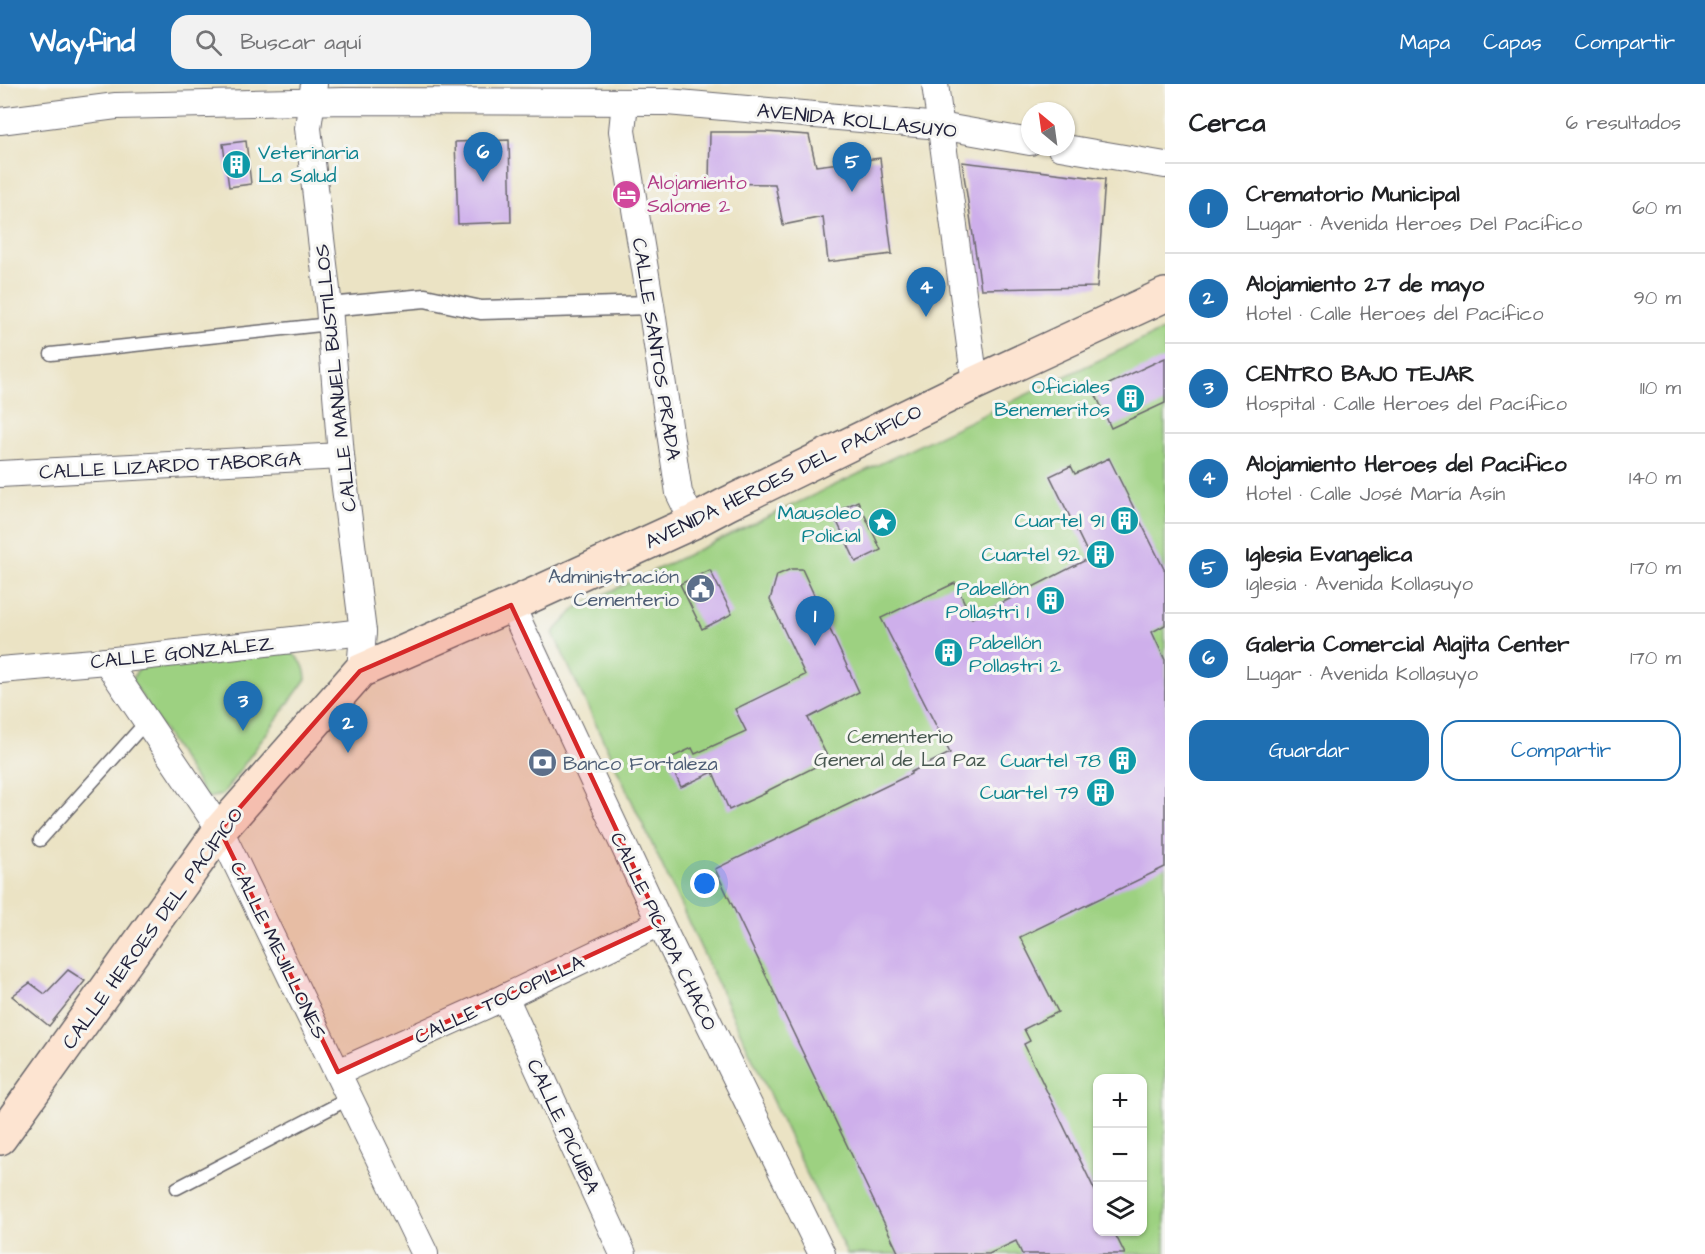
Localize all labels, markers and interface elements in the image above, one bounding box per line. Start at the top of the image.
search box [171,15,591,69]
text: Wayfind [30,23,135,62]
icon: search [192,26,225,59]
text: Buscar aquí [240,27,361,58]
text: Mapa [1400,28,1450,57]
text: Capas [1483,28,1542,57]
text: Compartir [1575,28,1675,57]
street label: AVENIDA KOLLASUYO [756,97,958,145]
north arrow [1021,102,1075,156]
text: Cerca [1189,105,1266,141]
text: 6 resultados [1565,109,1681,137]
pin: 6 [464,132,502,182]
place label: Veterinaria La Salud [258,139,359,190]
pin: 5 [832,142,872,192]
building icon: Veterinaria La Salud [221,148,253,180]
place label: Alojamiento Salome 2 [647,169,747,220]
hotel icon: Alojamiento Salome 2 [610,178,642,210]
text: Crematorio Municipal [1246,179,1460,210]
text: 1 [1207,194,1210,222]
text: 60 m [1632,194,1681,222]
text: Lugar · Avenida Heroes Del Pacífico [1246,210,1582,238]
street label: CALLE SANTOS PRADA [625,236,687,463]
street label: CALLE MANUEL BUSTILLOS [308,242,364,513]
pin: 4 [906,268,946,317]
text: Alojamiento 27 de mayo [1246,269,1484,300]
text: 2 [1203,284,1214,312]
text: 90 m [1633,284,1681,312]
text: Hotel · Calle Heroes del Pacífico [1246,300,1543,328]
text: CENTRO BAJO TEJAR [1246,359,1474,390]
place label: Oficiales Benemeritos [994,373,1110,424]
text: 3 [1203,374,1214,402]
text: 110 m [1640,374,1681,402]
building icon: Oficiales Benemeritos [1115,382,1147,414]
text: Hospital · Calle Heroes del Pacífico [1246,390,1567,418]
street label: AVENIDA HEROES DEL PACÍFICO [640,398,927,556]
street label: CALLE LIZARDO TABORGA [38,445,302,487]
text: Alojamiento Heroes del Pacifico [1246,449,1567,480]
text: 4 [1202,464,1215,492]
text: 140 m [1629,464,1681,492]
text: Hotel · Calle José María Asín [1246,480,1505,508]
place label: Mausoleo Policial [778,499,861,550]
building icon: Cuartel 91 [1109,504,1141,536]
place icon: Mausoleo Policial [866,507,898,539]
place label: Cuartel 91 [1014,507,1104,535]
building icon: Cuartel 92 [1085,538,1117,570]
text: Iglesia Evangelica [1246,539,1412,570]
place label: Cuartel 92 [982,541,1081,569]
text: 5 [1201,554,1216,582]
text: 170 m [1630,554,1681,582]
place label: Administración Cementerio [548,563,679,614]
text: Iglesia · Avenida Kollasuyo [1246,570,1473,598]
public building icon: Administración Cementerio [684,572,716,604]
place label: Pabellón Pollastri 1 [946,575,1029,626]
building icon: Pabellón Pollastri 1 [1034,584,1066,616]
pin: 1 [796,596,834,646]
street label: CALLE GONZALEZ [89,629,275,677]
place label: Pabellón Pollastri 2 [969,629,1062,680]
text: Galeria Comercial Alajita Center [1246,629,1569,660]
building icon: Pabellón Pollastri 2 [932,637,964,669]
text: 6 [1202,644,1215,672]
text: 170 m [1630,644,1681,672]
text: Lugar · Avenida Kollasuyo [1246,660,1478,688]
pin: 3 [224,682,262,731]
pin: 2 [328,704,368,753]
button: Guardar [1189,720,1429,781]
button: Compartir [1441,720,1681,781]
park label: Cementerio General de La Paz [814,723,986,774]
building icon: Cuartel 78 [1106,744,1138,776]
bank icon: Banco Fortaleza [526,747,558,779]
place label: Cuartel 78 [1000,747,1101,775]
place label: Banco Fortaleza [563,750,718,778]
building icon: Cuartel 79 [1084,776,1116,808]
place label: Cuartel 79 [980,779,1079,807]
street label: CALLE HEROES DEL PACÍFICO [55,802,250,1055]
street label: CALLE PICADA CHACO [603,827,723,1035]
street label: CALLE MEJILLONES [223,857,333,1044]
your location [690,869,719,898]
street label: CALLE TOCOPILLA [410,948,589,1052]
street label: CALLE PICUIBA [520,1054,607,1199]
map controls [1093,1074,1147,1236]
button: + [1093,1074,1147,1128]
button: − [1093,1128,1147,1182]
button: layers [1093,1182,1147,1236]

